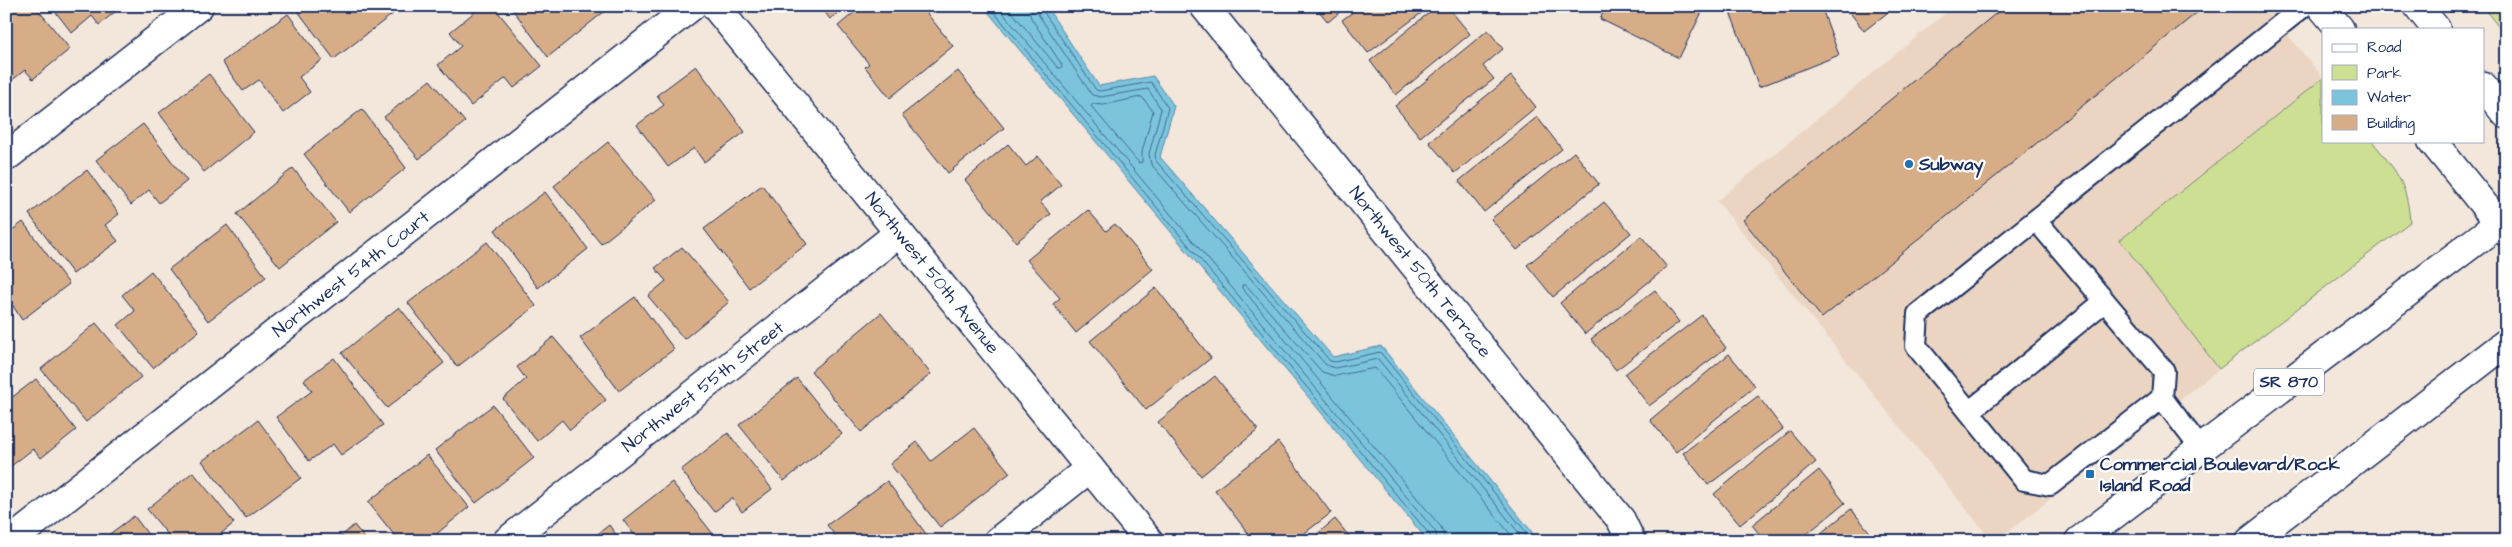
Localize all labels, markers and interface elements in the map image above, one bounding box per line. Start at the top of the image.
legend [2322,28,2484,142]
text: Road [2367,37,2402,58]
text: Park [2367,63,2402,84]
text: Water [2367,87,2411,108]
text: Building [2367,113,2415,135]
place label: Subway [1918,152,1984,178]
marker: Subway [1903,158,1915,170]
street label: Northwest 50th Terrace [1343,181,1497,363]
street label: Northwest 50th Avenue [859,187,1005,359]
street label: Northwest 54th Court [267,204,435,343]
street label: Northwest 55th Street [617,315,790,458]
road number: SR 870 [2254,368,2324,396]
place label: Commercial Boulevard/Rock Island Road [2100,452,2341,498]
marker: Commercial Boulevard/Rock Island Road [2084,468,2096,480]

